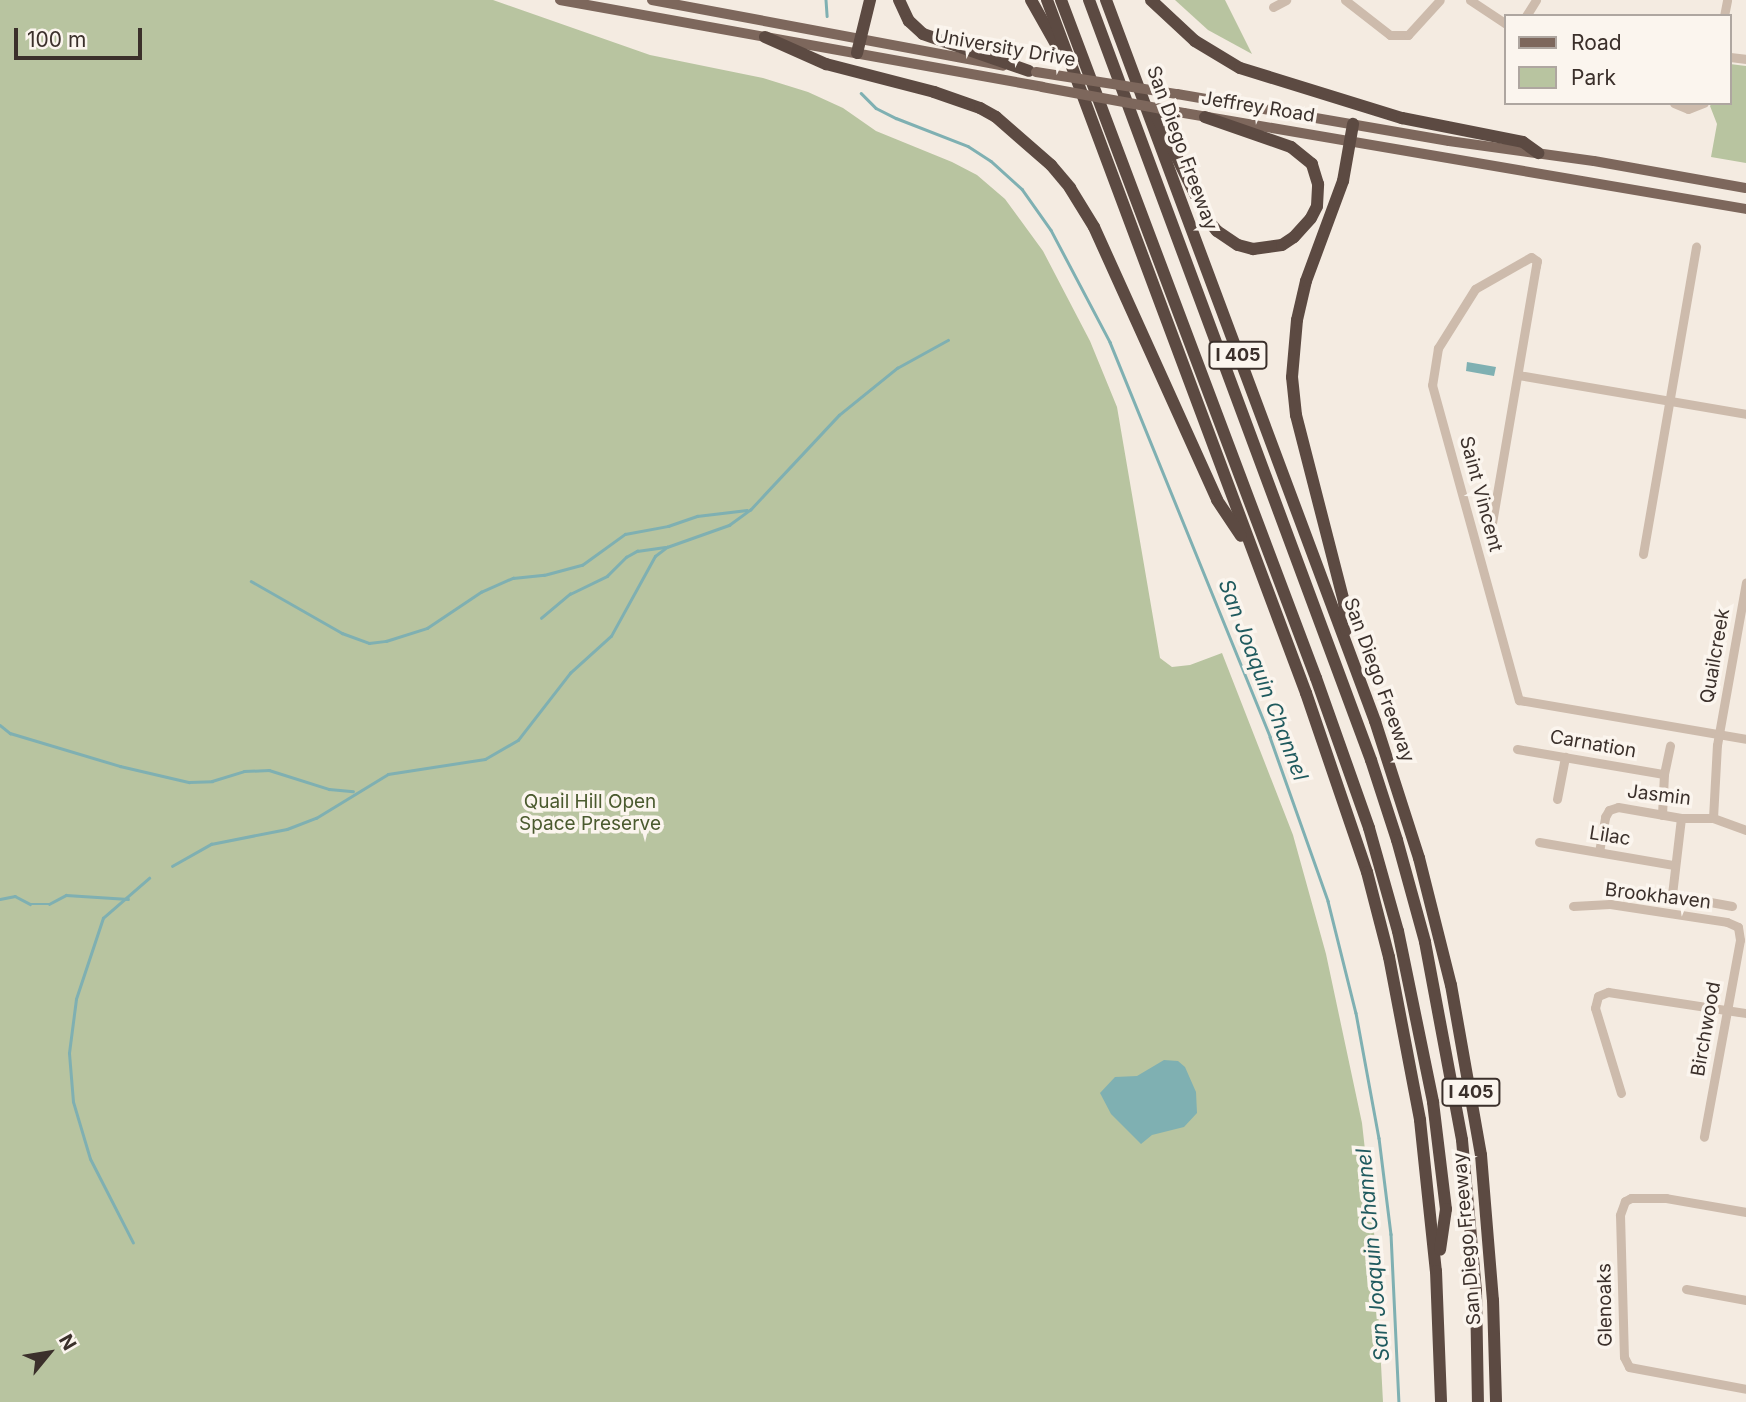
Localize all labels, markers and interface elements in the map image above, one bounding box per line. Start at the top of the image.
scale bar [18,14,145,58]
legend [1504,14,1732,105]
street label: University Drive [933,24,1077,72]
text: 100 m [27,27,86,52]
text: Road [1571,30,1622,55]
street label: San Diego Freeway [1142,63,1222,233]
text: Park [1571,65,1616,90]
street label: Jeffrey Road [1200,87,1316,127]
road number: I 405 [1208,340,1268,370]
street label: Saint Vincent [1455,434,1507,554]
water label: San Joaquin Channel [1213,576,1313,784]
street label: San Diego Freeway [1339,595,1419,765]
street label: Quailcreek [1695,607,1735,705]
street label: Carnation [1548,725,1638,763]
street label: Jasmin [1626,780,1692,810]
park label: Quail Hill Open Space Preserve [519,791,661,835]
street label: Lilac [1588,821,1632,851]
street label: Brookhaven [1604,878,1712,914]
street label: Birchwood [1686,980,1726,1078]
road number: I 405 [1441,1078,1501,1106]
water label: San Joaquin Channel [1351,1148,1395,1362]
street label: San Diego Freeway [1448,1152,1486,1326]
street label: Glenoaks [1593,1263,1617,1347]
north arrow [14,1318,84,1388]
text: N [54,1330,81,1354]

